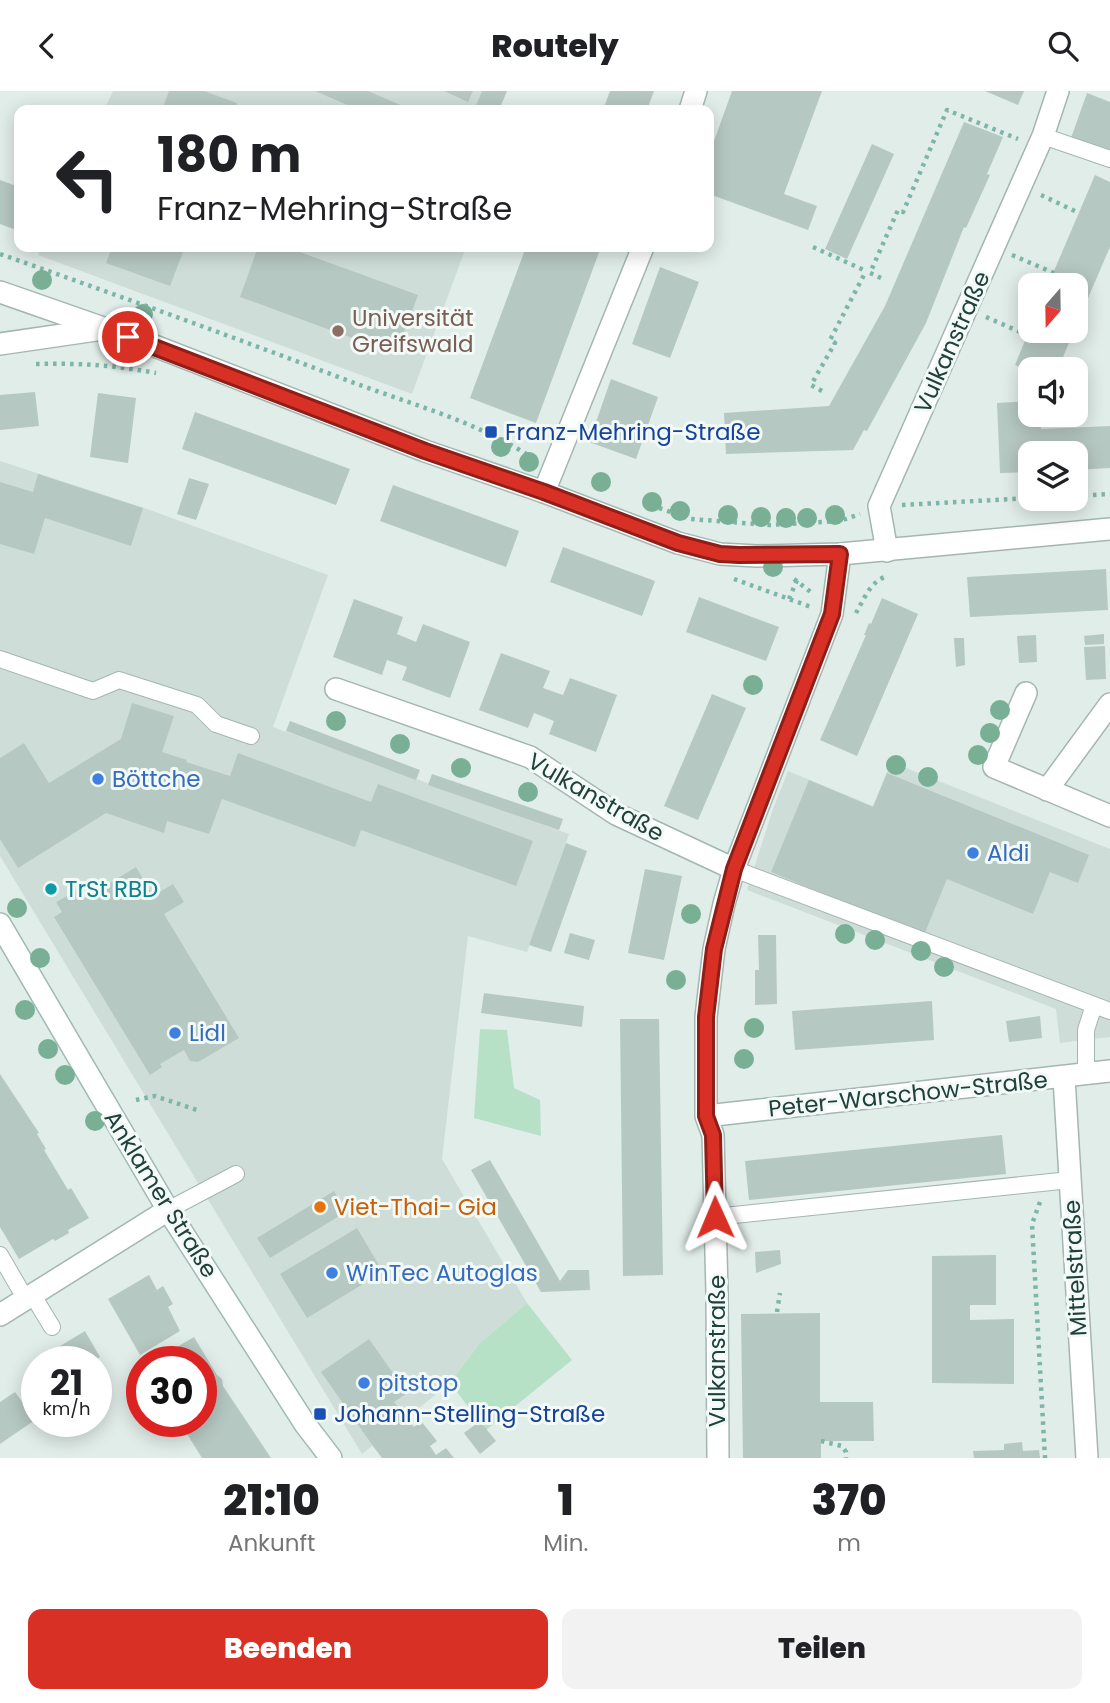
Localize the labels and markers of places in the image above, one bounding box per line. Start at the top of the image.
place label: Universität Greifswald [352,302,474,360]
pin [98,307,158,367]
marker: Universität Greifswald [330,323,346,339]
place label: Franz-Mehring-Straße [505,416,760,448]
marker: Franz-Mehring-Straße [483,424,499,440]
place label: Böttche [112,763,201,795]
marker: Böttche [90,771,106,787]
place label: Aldi [987,837,1029,869]
marker: Aldi [965,845,981,861]
place label: TrSt RBD [65,873,158,905]
marker: TrSt RBD [43,881,59,897]
place label: Lidl [189,1017,226,1049]
marker: Lidl [167,1025,183,1041]
place label: Viet-Thai- Gia [334,1191,497,1223]
marker: Viet-Thai- Gia [312,1199,328,1215]
place label: WinTec Autoglas [346,1257,538,1289]
marker: WinTec Autoglas [324,1265,340,1281]
place label: pitstop [378,1367,458,1399]
marker: pitstop [356,1375,372,1391]
place label: Johann-Stelling-Straße [334,1398,605,1430]
marker: Johann-Stelling-Straße [312,1406,328,1422]

